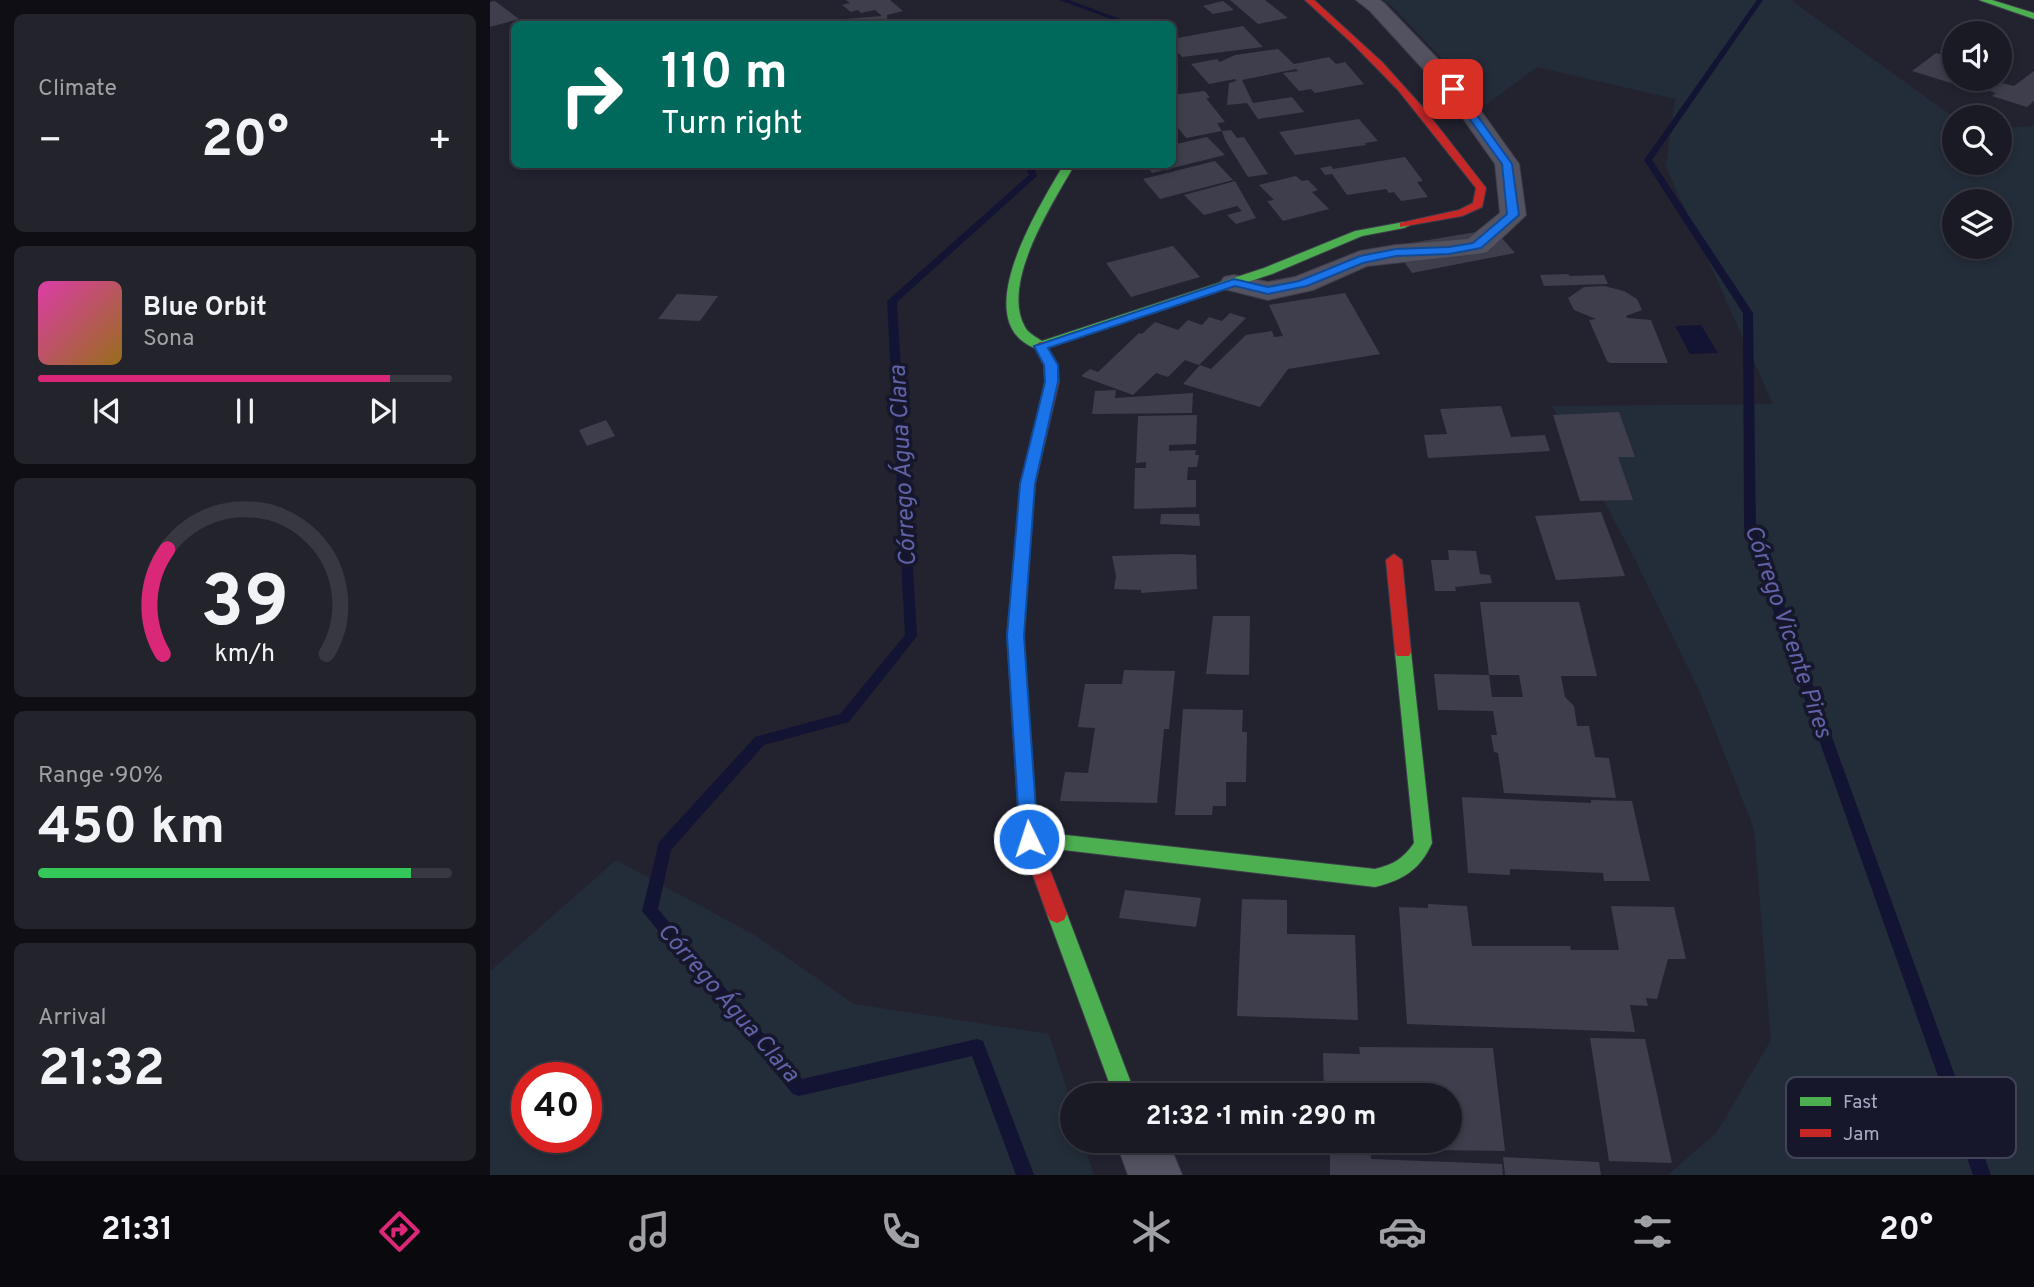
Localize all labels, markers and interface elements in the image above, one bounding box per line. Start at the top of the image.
map controls [1942,21,2012,259]
button: sound [1942,21,2012,91]
text: 110 m [661,44,788,106]
icon: right [546,49,637,140]
pin [1423,59,1483,119]
icon: arrive [1434,70,1472,108]
text: Climate [38,75,117,104]
text: Turn right [661,105,803,145]
button: search [1942,105,2012,175]
text: 20° [201,109,289,175]
text: − [38,118,63,167]
text: + [427,118,452,167]
button: layers [1942,189,2012,259]
text: Blue Orbit [143,292,267,325]
text: Sona [143,325,194,354]
water label: Córrego Água Clara [882,364,924,567]
icon: previous [88,392,126,430]
icon: pause [226,392,264,430]
icon: next [364,392,402,430]
water label: Córrego Vicente Pires [1737,521,1838,743]
text: 39 [201,560,289,652]
text: km/h [215,638,275,670]
text: Range · 90% [38,762,163,791]
text: 450 km [38,796,225,862]
position arrow [992,802,1066,876]
water label: Córrego Água Clara [650,916,807,1090]
text: Arrival [38,1004,107,1033]
text: 21:32 [38,1038,165,1104]
speed limit sign: 40 [511,1062,602,1153]
legend [1786,1077,2016,1158]
text: Fast [1843,1091,1878,1115]
text: 21:32 · 1 min · 290 m [1146,1101,1376,1134]
text: Jam [1843,1123,1880,1147]
icon: directions [375,1207,424,1256]
icon: music [625,1207,674,1256]
icon: phone [876,1207,925,1256]
icon: climate [1127,1207,1176,1256]
icon: car [1378,1207,1427,1256]
icon: filters [1628,1207,1677,1256]
text: 21:31 [101,1211,173,1251]
text: 20° [1879,1211,1933,1251]

